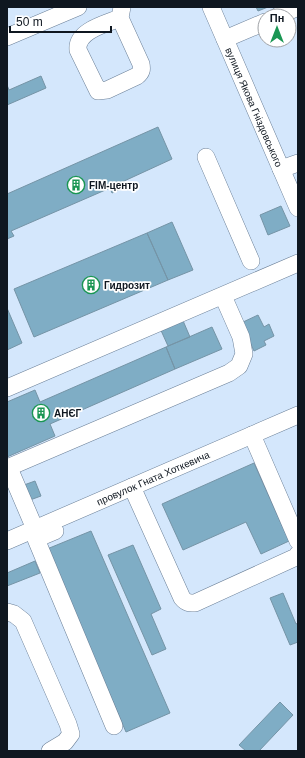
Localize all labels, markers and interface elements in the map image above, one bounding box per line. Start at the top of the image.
scale bar [10,8,111,34]
north arrow [257,8,297,48]
text: Пн [270,12,284,24]
text: 50 m [16,15,43,29]
street label: вулиця Якова Гніздовського [224,46,285,169]
building icon: FIM-центр [66,175,86,195]
place label: FIM-центр [89,180,138,191]
building icon: Гидрозит [81,275,101,295]
place label: Гидрозит [104,280,150,291]
building icon: АНЄГ [31,403,51,423]
place label: АНЄГ [54,408,82,419]
street label: провулок Гната Хоткевича [95,448,211,507]

